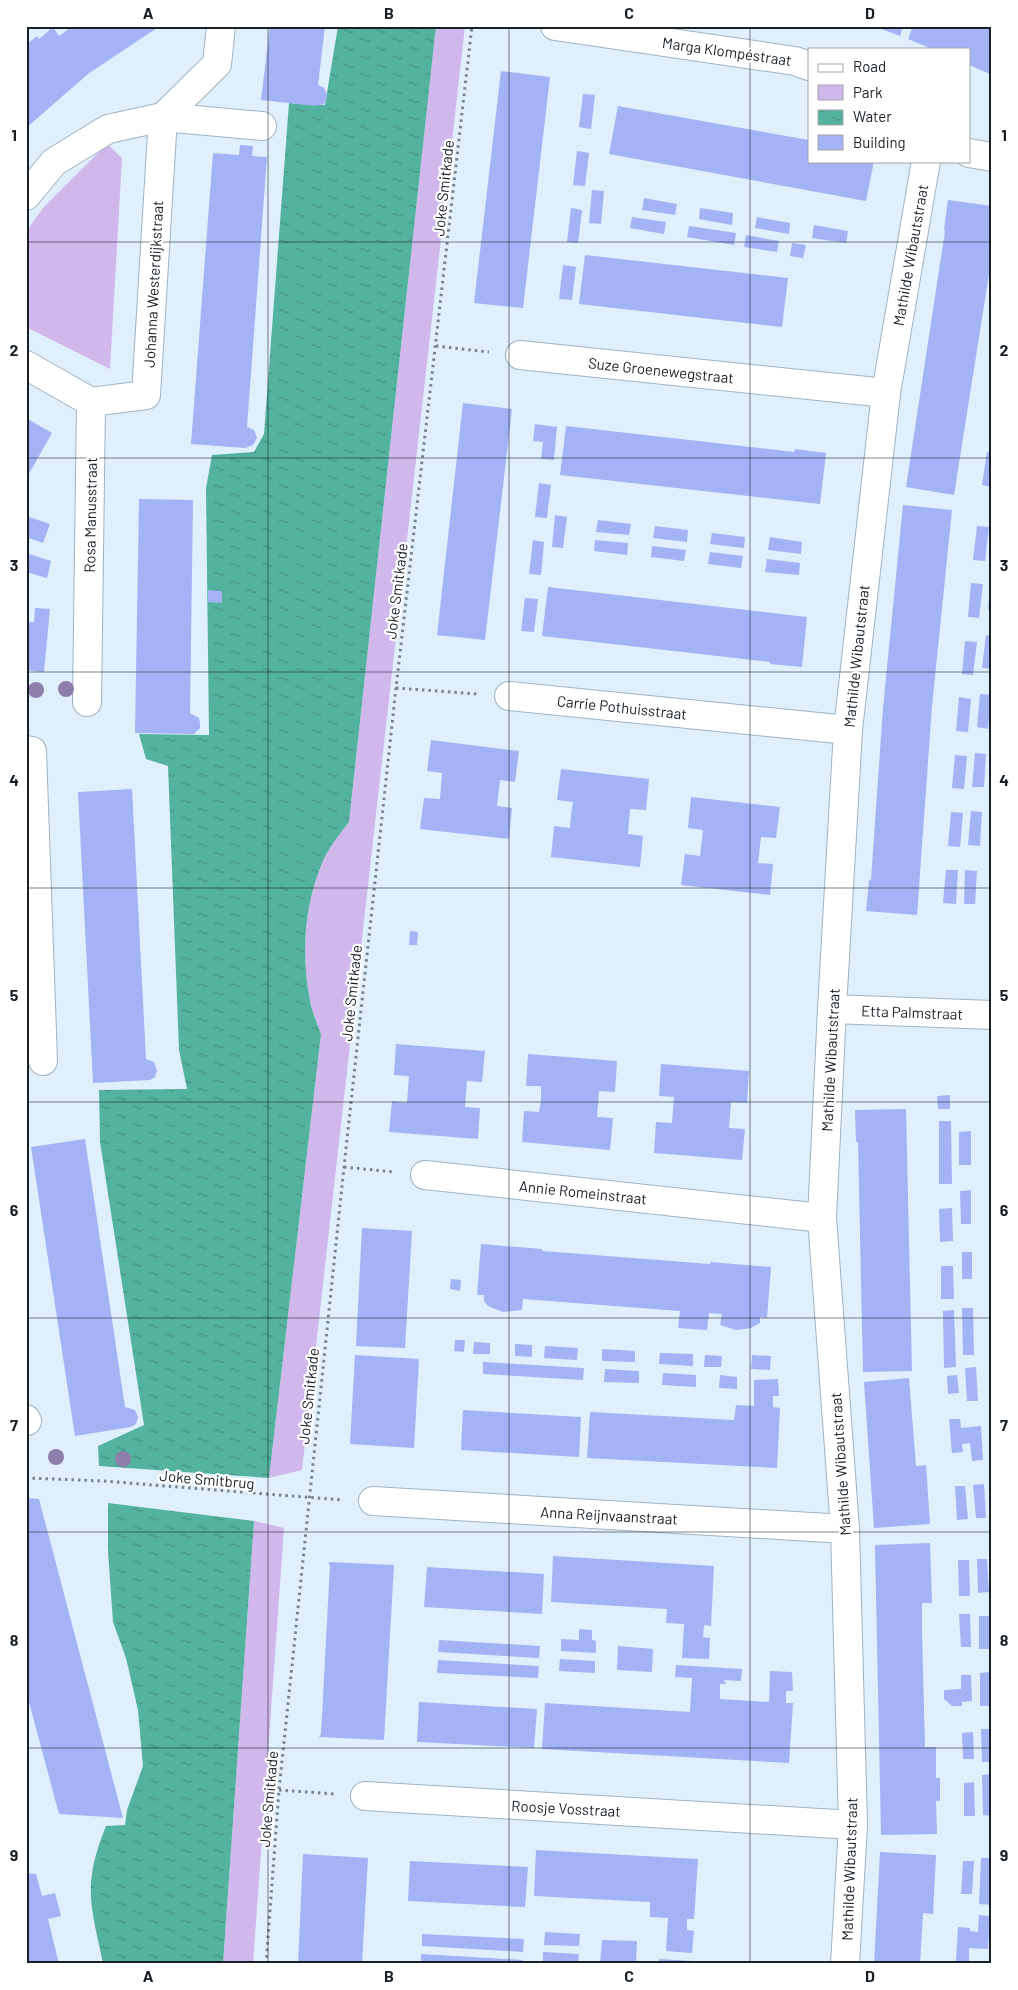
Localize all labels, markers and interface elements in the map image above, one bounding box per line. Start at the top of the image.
text: A [143,3,154,22]
text: B [384,3,394,22]
text: C [624,3,634,22]
text: D [865,3,875,22]
street label: Marga Klompéstraat [661,33,793,69]
legend [808,48,970,162]
text: Road [853,57,886,75]
text: Park [853,83,883,101]
text: Water [853,107,892,125]
text: 1 [11,125,17,144]
text: 1 [1001,125,1007,144]
text: Building [853,133,906,151]
street label: Joke Smitkade [429,139,457,237]
street label: Mathilde Wibautstraat [889,183,931,327]
street label: Johanna Westerdijkstraat [140,200,166,368]
text: 2 [10,340,19,359]
text: 2 [1000,340,1009,359]
street label: Suze Groenewegstraat [587,353,735,387]
street label: Rosa Manusstraat [80,457,100,573]
street label: Joke Smitkade [381,542,411,640]
text: 3 [10,555,18,574]
text: 3 [1000,555,1008,574]
street label: Mathilde Wibautstraat [840,584,872,728]
street label: Carrie Pothuisstraat [556,691,688,723]
text: 4 [9,770,19,789]
text: 4 [999,770,1009,789]
street label: Joke Smitkade [337,944,365,1042]
text: 5 [10,985,19,1004]
text: 5 [1000,985,1009,1004]
street label: Mathilde Wibautstraat [817,988,843,1132]
street label: Etta Palmstraat [861,1001,963,1023]
street label: Annie Romeinstraat [518,1176,648,1208]
text: 6 [10,1200,19,1219]
text: 6 [1000,1200,1009,1219]
street label: Joke Smitkade [294,1347,322,1445]
street label: Mathilde Wibautstraat [826,1392,854,1536]
text: 7 [10,1415,18,1434]
text: 7 [1000,1415,1008,1434]
street label: Joke Smitbrug [159,1466,255,1492]
street label: Anna Reijnvaanstraat [540,1502,678,1528]
text: 8 [10,1630,19,1649]
text: 8 [1000,1630,1009,1649]
street label: Joke Smitkade [255,1750,281,1848]
street label: Roosje Vosstraat [511,1796,621,1820]
street label: Mathilde Wibautstraat [838,1797,860,1941]
text: 9 [10,1845,18,1864]
text: 9 [1000,1845,1008,1864]
text: A [143,1966,154,1985]
text: B [384,1966,394,1985]
text: C [624,1966,634,1985]
text: D [865,1966,875,1985]

